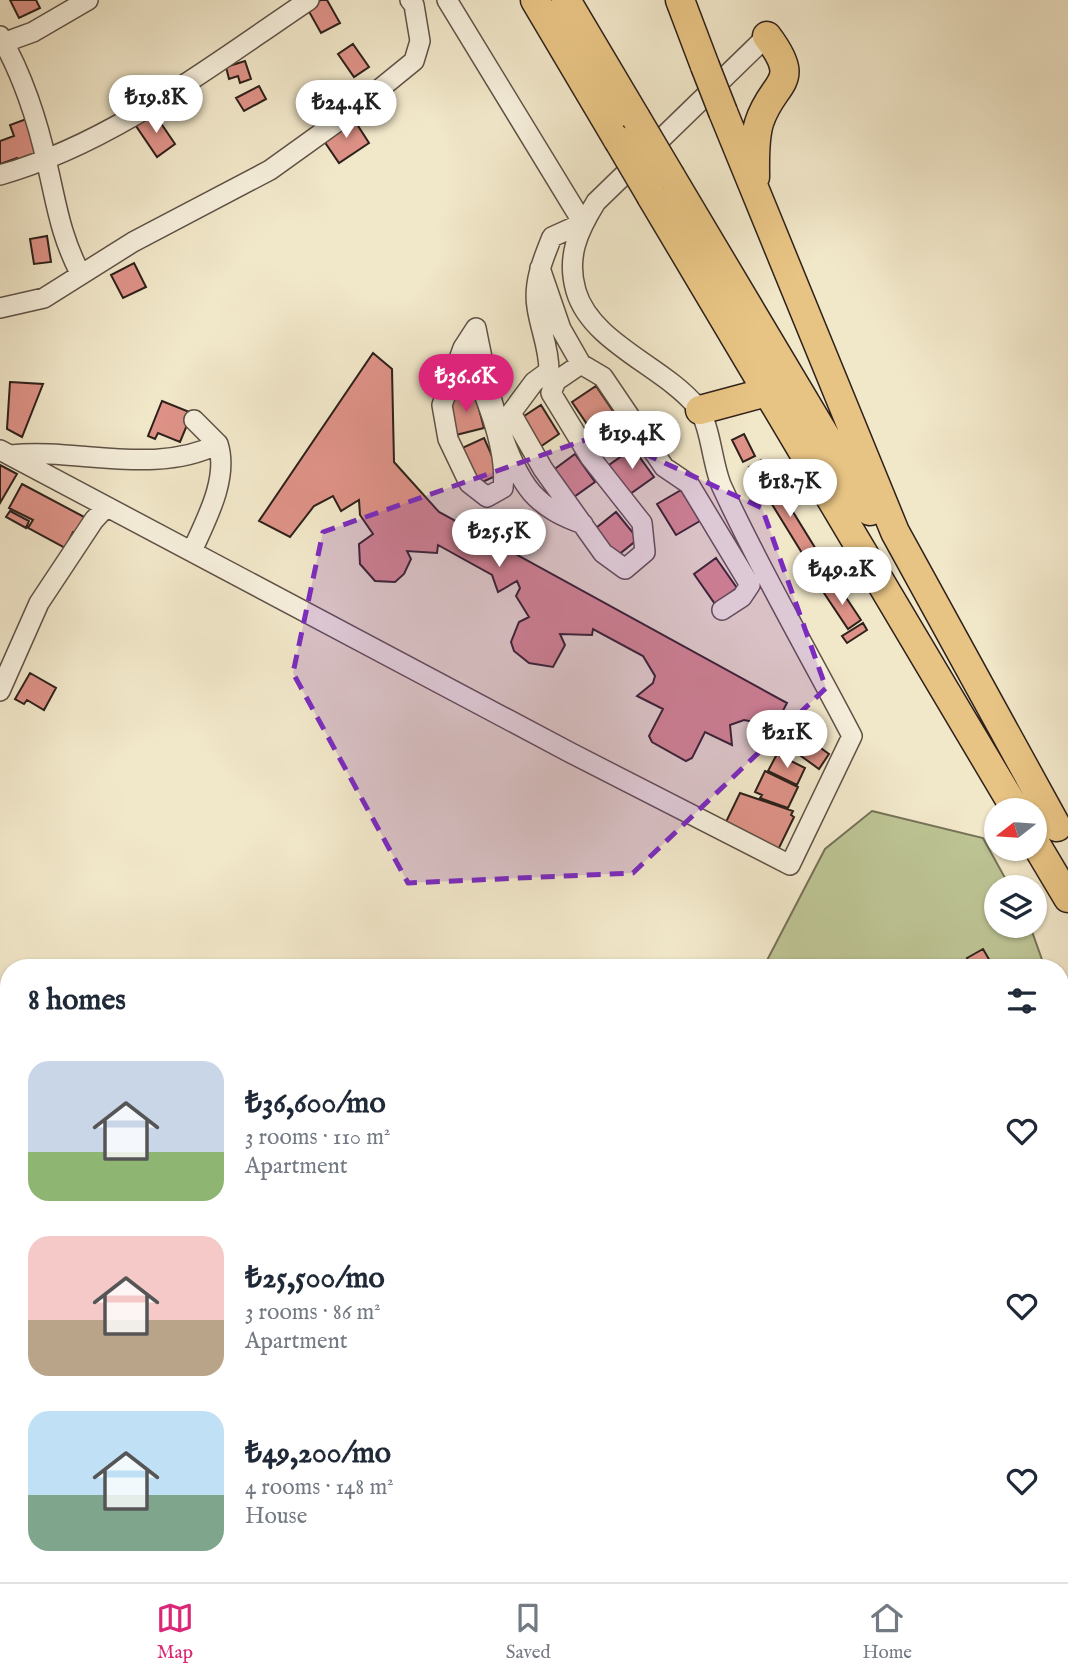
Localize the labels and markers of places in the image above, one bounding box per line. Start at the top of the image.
pin: ₺19.8K [99,76,213,135]
pin: ₺24.4K [289,80,403,140]
pin: ₺36.6K [409,354,523,414]
pin: ₺19.4K [575,412,689,471]
pin: ₺18.7K [733,460,847,519]
pin: ₺25.5K [442,510,556,569]
pin: ₺49.2K [785,548,899,607]
pin: ₺21K [746,710,828,770]

